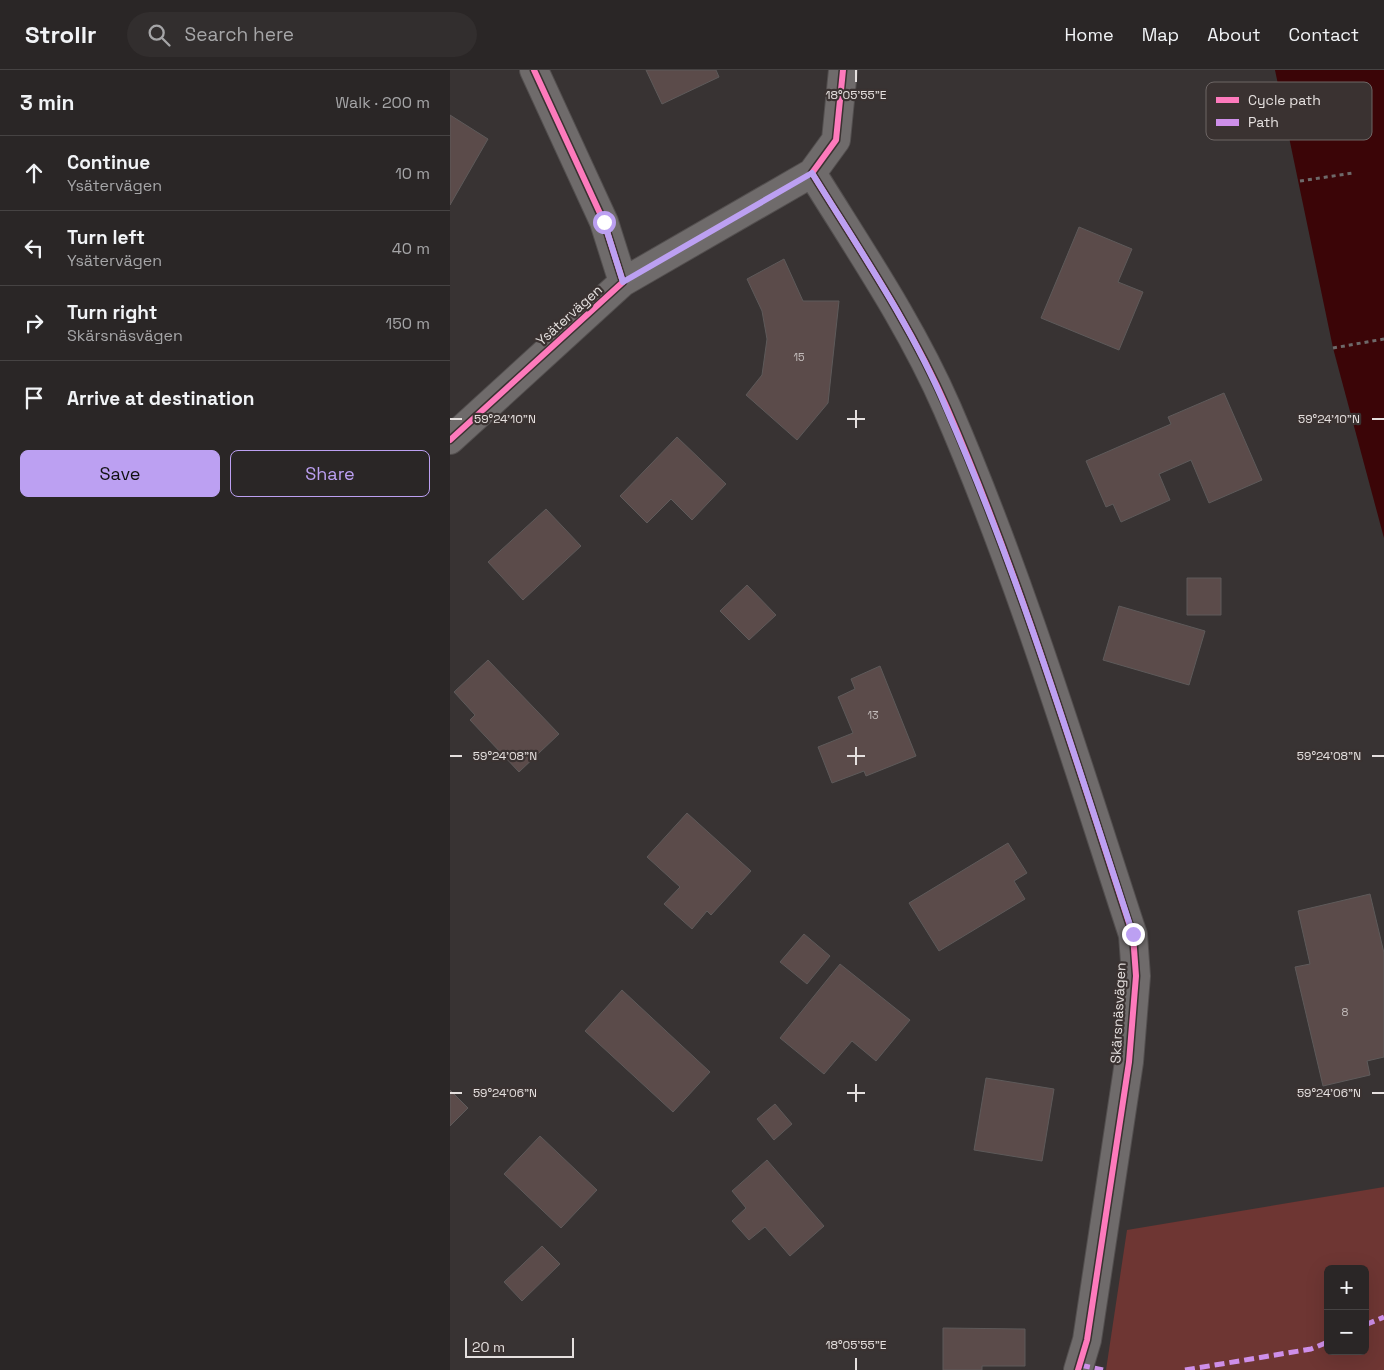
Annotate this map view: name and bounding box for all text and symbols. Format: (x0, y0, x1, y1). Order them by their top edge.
search box (127, 12, 477, 57)
text: Strollr (25, 19, 97, 50)
icon: search (145, 21, 173, 49)
text: Search here (185, 22, 294, 47)
text: Home (1065, 23, 1114, 46)
text: Map (1142, 23, 1179, 46)
text: About (1207, 23, 1261, 46)
text: Contact (1289, 23, 1359, 46)
legend (1206, 82, 1372, 140)
text: 18°05'55"E (825, 87, 887, 103)
text: 3 min (20, 89, 75, 116)
text: Cycle path (1248, 91, 1321, 109)
text: Walk · 200 m (335, 92, 430, 113)
text: Path (1248, 113, 1279, 131)
text: Continue (67, 150, 150, 175)
icon: ahead (20, 159, 48, 187)
text: 10 m (395, 163, 430, 184)
text: Ysätervägen (67, 175, 162, 196)
route start (593, 211, 616, 234)
text: Turn left (67, 225, 145, 250)
icon: left (20, 234, 48, 262)
text: 40 m (392, 238, 430, 259)
text: Ysätervägen (67, 250, 162, 271)
street label: Ysätervägen (532, 280, 606, 350)
text: Turn right (67, 300, 157, 325)
icon: right (20, 309, 48, 337)
text: 150 m (386, 313, 430, 334)
text: Skärsnäsvägen (67, 325, 183, 346)
house number: 15 (793, 350, 805, 364)
icon: arrive (20, 384, 48, 412)
text: Arrive at destination (67, 386, 255, 411)
text: 59°24'10"N (474, 411, 536, 427)
text: 59°24'10"N (1298, 411, 1360, 427)
button: Save (20, 450, 220, 497)
button: Share (230, 450, 430, 497)
house number: 13 (867, 708, 879, 722)
text: 59°24'08"N (473, 748, 537, 764)
text: 59°24'08"N (1297, 748, 1361, 764)
route end (1122, 923, 1145, 946)
street label: Skärsnäsvägen (1106, 962, 1130, 1064)
house number: 8 (1342, 1005, 1349, 1019)
text: 59°24'06"N (473, 1085, 537, 1101)
text: 59°24'06"N (1297, 1085, 1361, 1101)
map controls (1324, 1265, 1369, 1355)
button: + (1324, 1265, 1369, 1310)
button: − (1324, 1310, 1369, 1355)
scale bar (465, 1335, 574, 1358)
text: 18°05'55"E (825, 1337, 887, 1353)
text: 20 m (472, 1338, 505, 1356)

